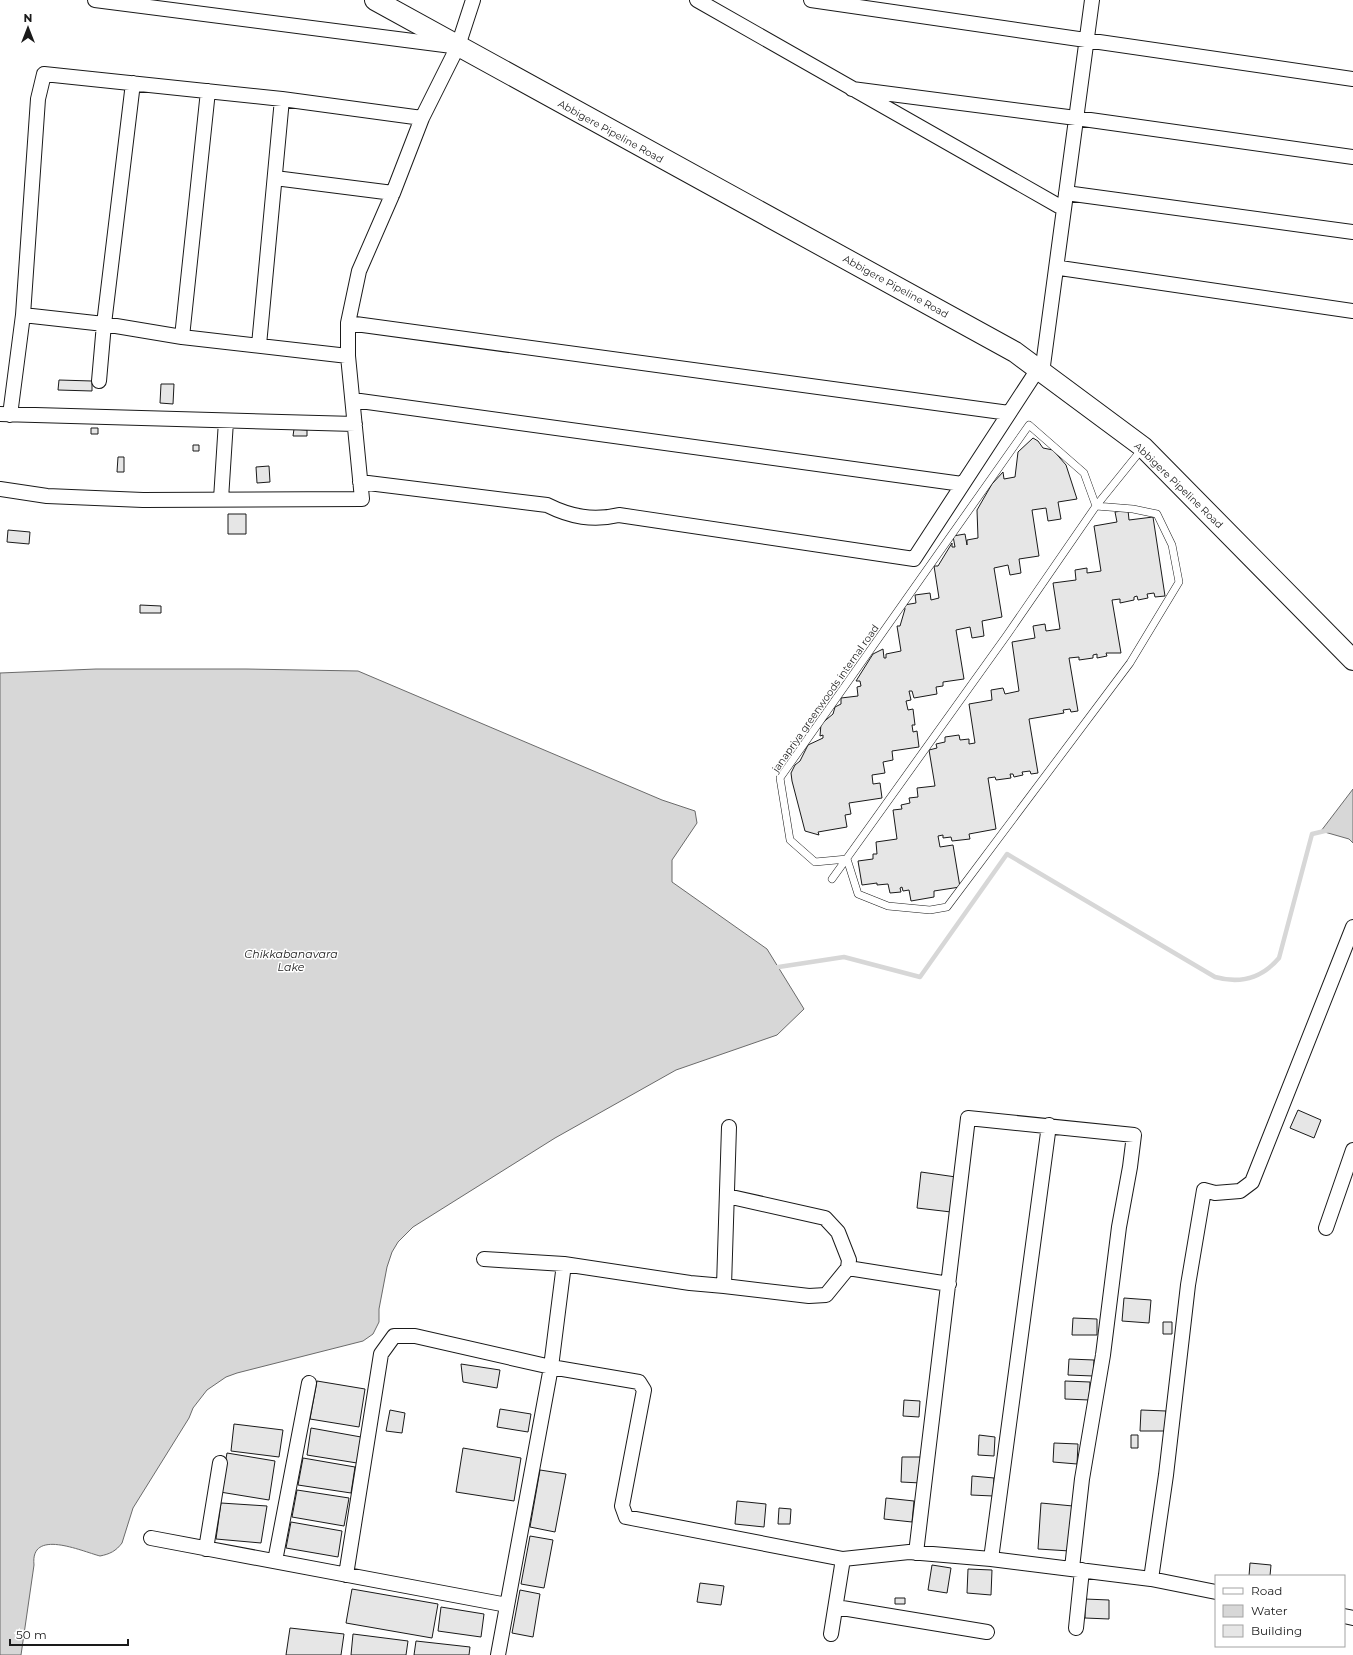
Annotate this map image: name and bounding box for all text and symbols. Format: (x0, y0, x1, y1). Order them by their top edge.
north arrow (8, 8, 48, 48)
text: N (24, 11, 32, 25)
street label: Abbigere Pipeline Road (556, 97, 666, 166)
street label: Abbigere Pipeline Road (841, 252, 951, 321)
street label: Abbigere Pipeline Road (1132, 440, 1226, 531)
street label: janapriya greenwoods internal road (769, 622, 882, 775)
water label: Chikkabanavara Lake (244, 947, 338, 974)
legend (1215, 1575, 1345, 1647)
text: Road (1251, 1583, 1282, 1598)
text: Water (1251, 1603, 1288, 1618)
scale bar (10, 1621, 128, 1647)
text: Building (1251, 1623, 1302, 1638)
text: 50 m (16, 1627, 47, 1642)

